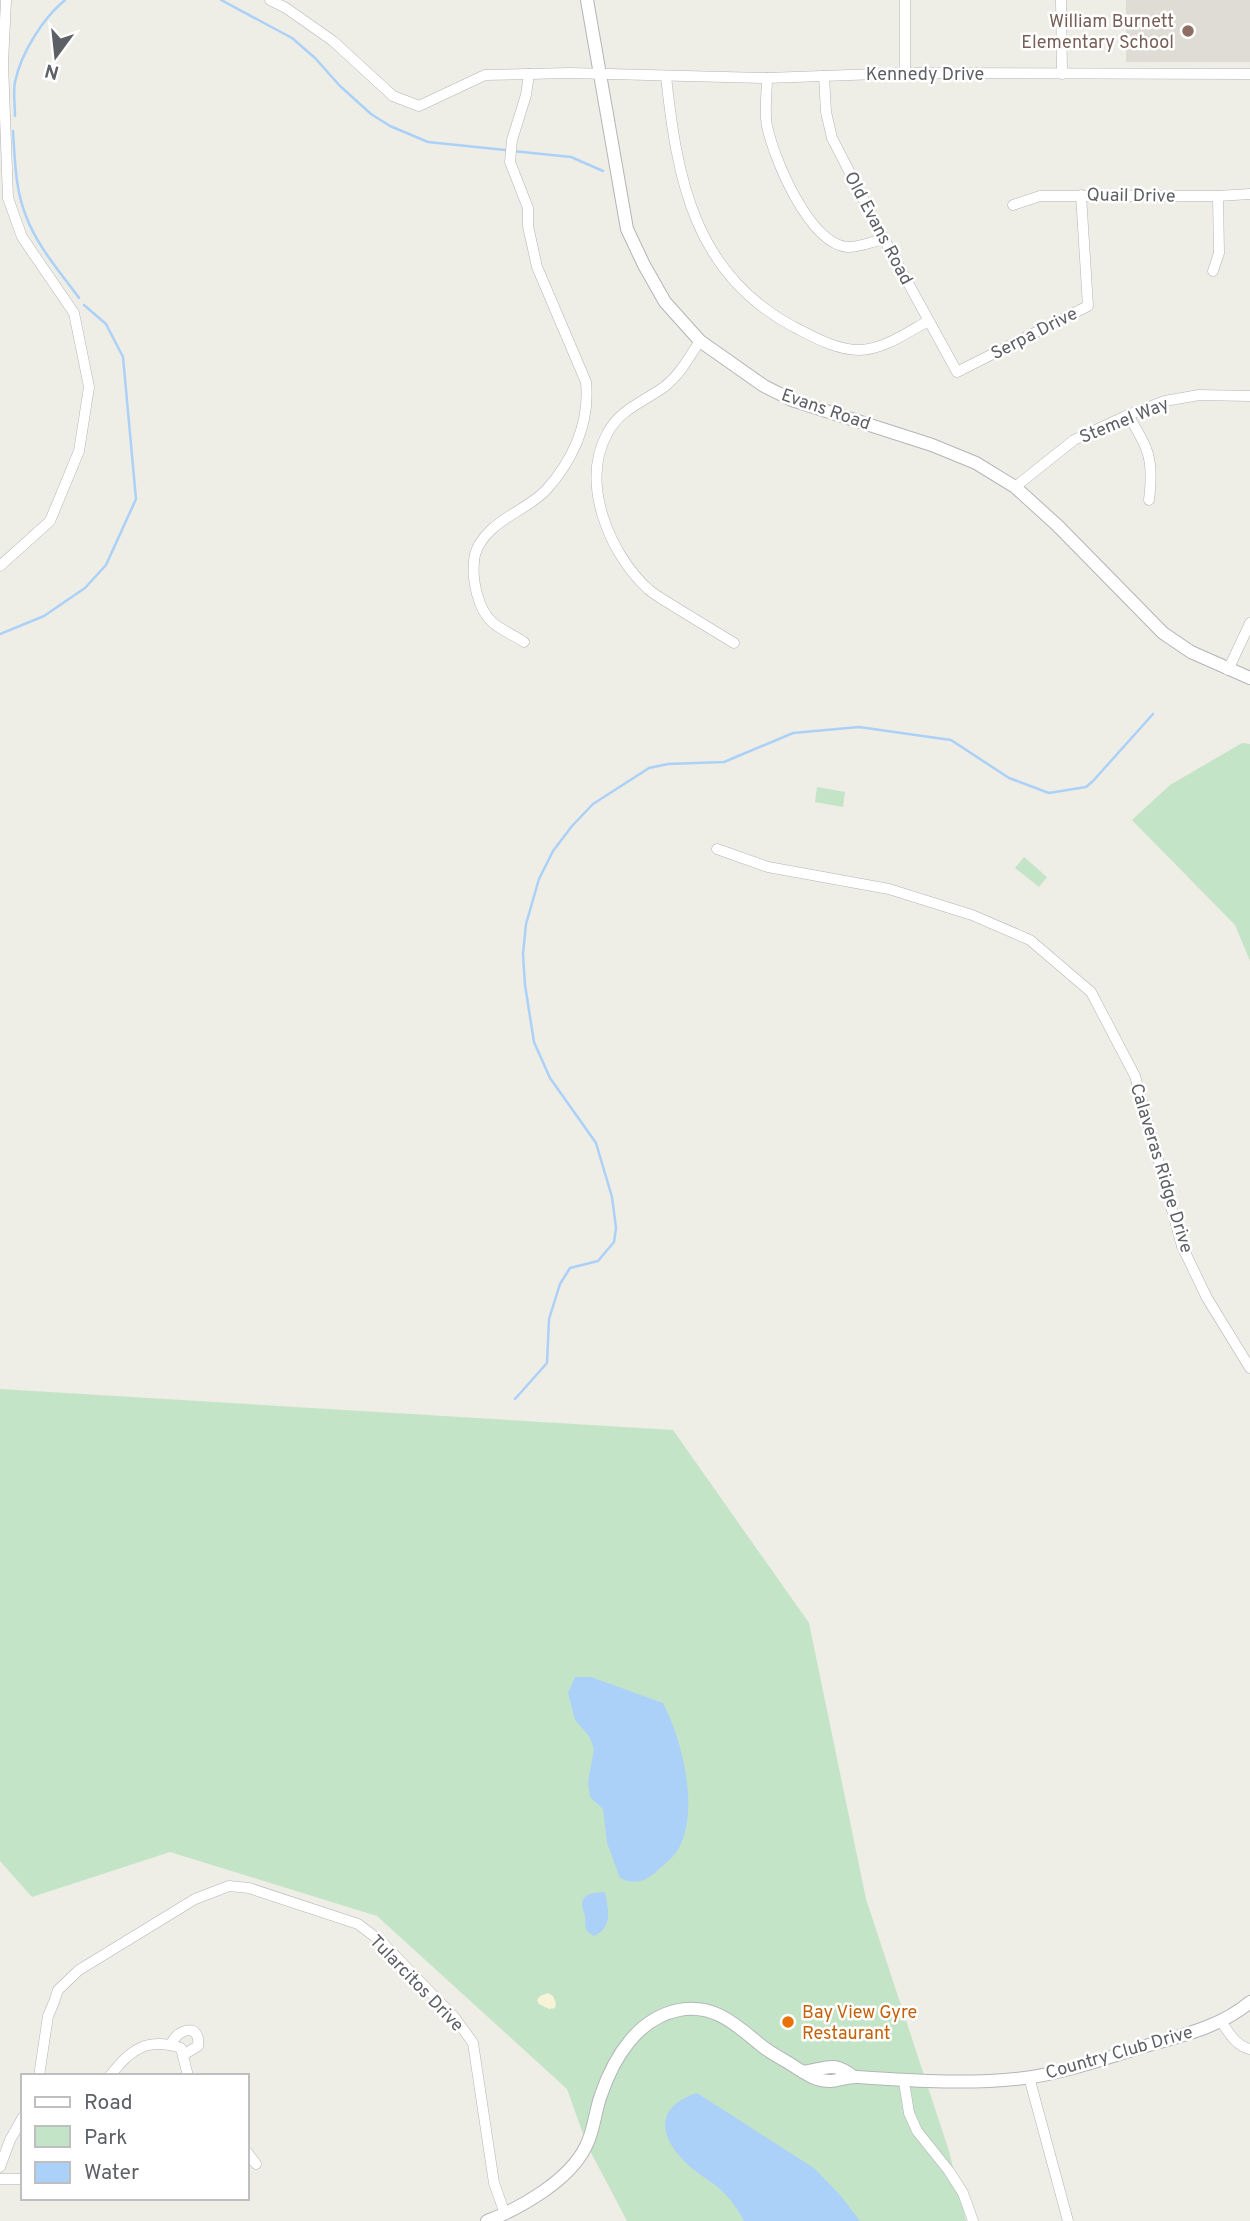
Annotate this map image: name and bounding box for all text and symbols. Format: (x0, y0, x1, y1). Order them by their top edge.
place label: William Burnett Elementary School (1021, 11, 1174, 55)
north arrow (21, 21, 91, 91)
marker: William Burnett Elementary School (1180, 23, 1196, 39)
text: N (42, 57, 62, 84)
street label: Kennedy Drive (866, 64, 984, 87)
street label: Old Evans Road (838, 168, 917, 289)
street label: Quail Drive (1086, 184, 1176, 209)
street label: Serpa Drive (988, 303, 1082, 366)
street label: Evans Road (778, 384, 873, 436)
street label: Stemel Way (1076, 393, 1173, 450)
street label: Calaveras Ridge Drive (1124, 1081, 1197, 1256)
street label: Tularcitos Drive (364, 1931, 468, 2037)
place label: Bay View Gyre Restaurant (802, 2002, 917, 2046)
marker: Bay View Gyre Restaurant (780, 2014, 796, 2030)
street label: Country Club Drive (1043, 2021, 1196, 2085)
legend (21, 2074, 248, 2200)
text: Road (84, 2090, 133, 2117)
text: Park (84, 2125, 127, 2152)
text: Water (84, 2160, 139, 2187)

